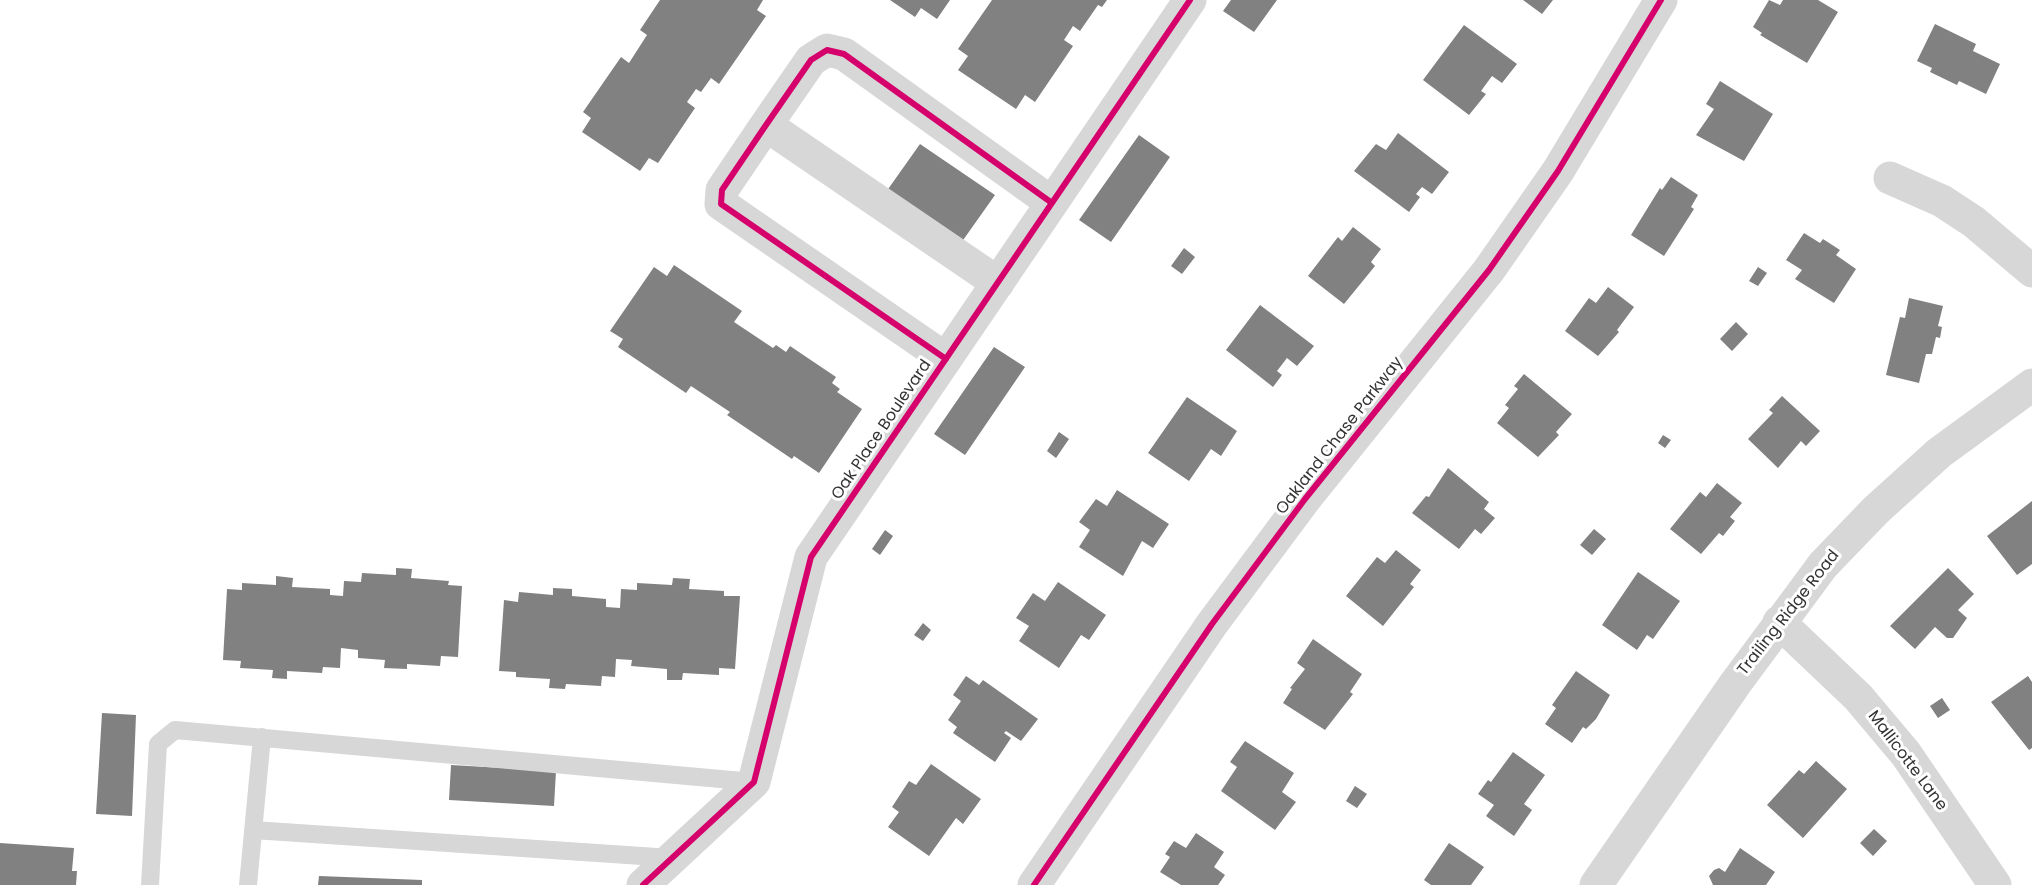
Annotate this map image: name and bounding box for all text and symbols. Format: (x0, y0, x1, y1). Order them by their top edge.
street label: Oakland Chase Parkway (1272, 353, 1408, 519)
street label: Oak Place Boulevard (828, 356, 936, 504)
street label: Trailing Ridge Road (1734, 547, 1844, 679)
street label: Mallicotte Lane (1863, 707, 1951, 815)

